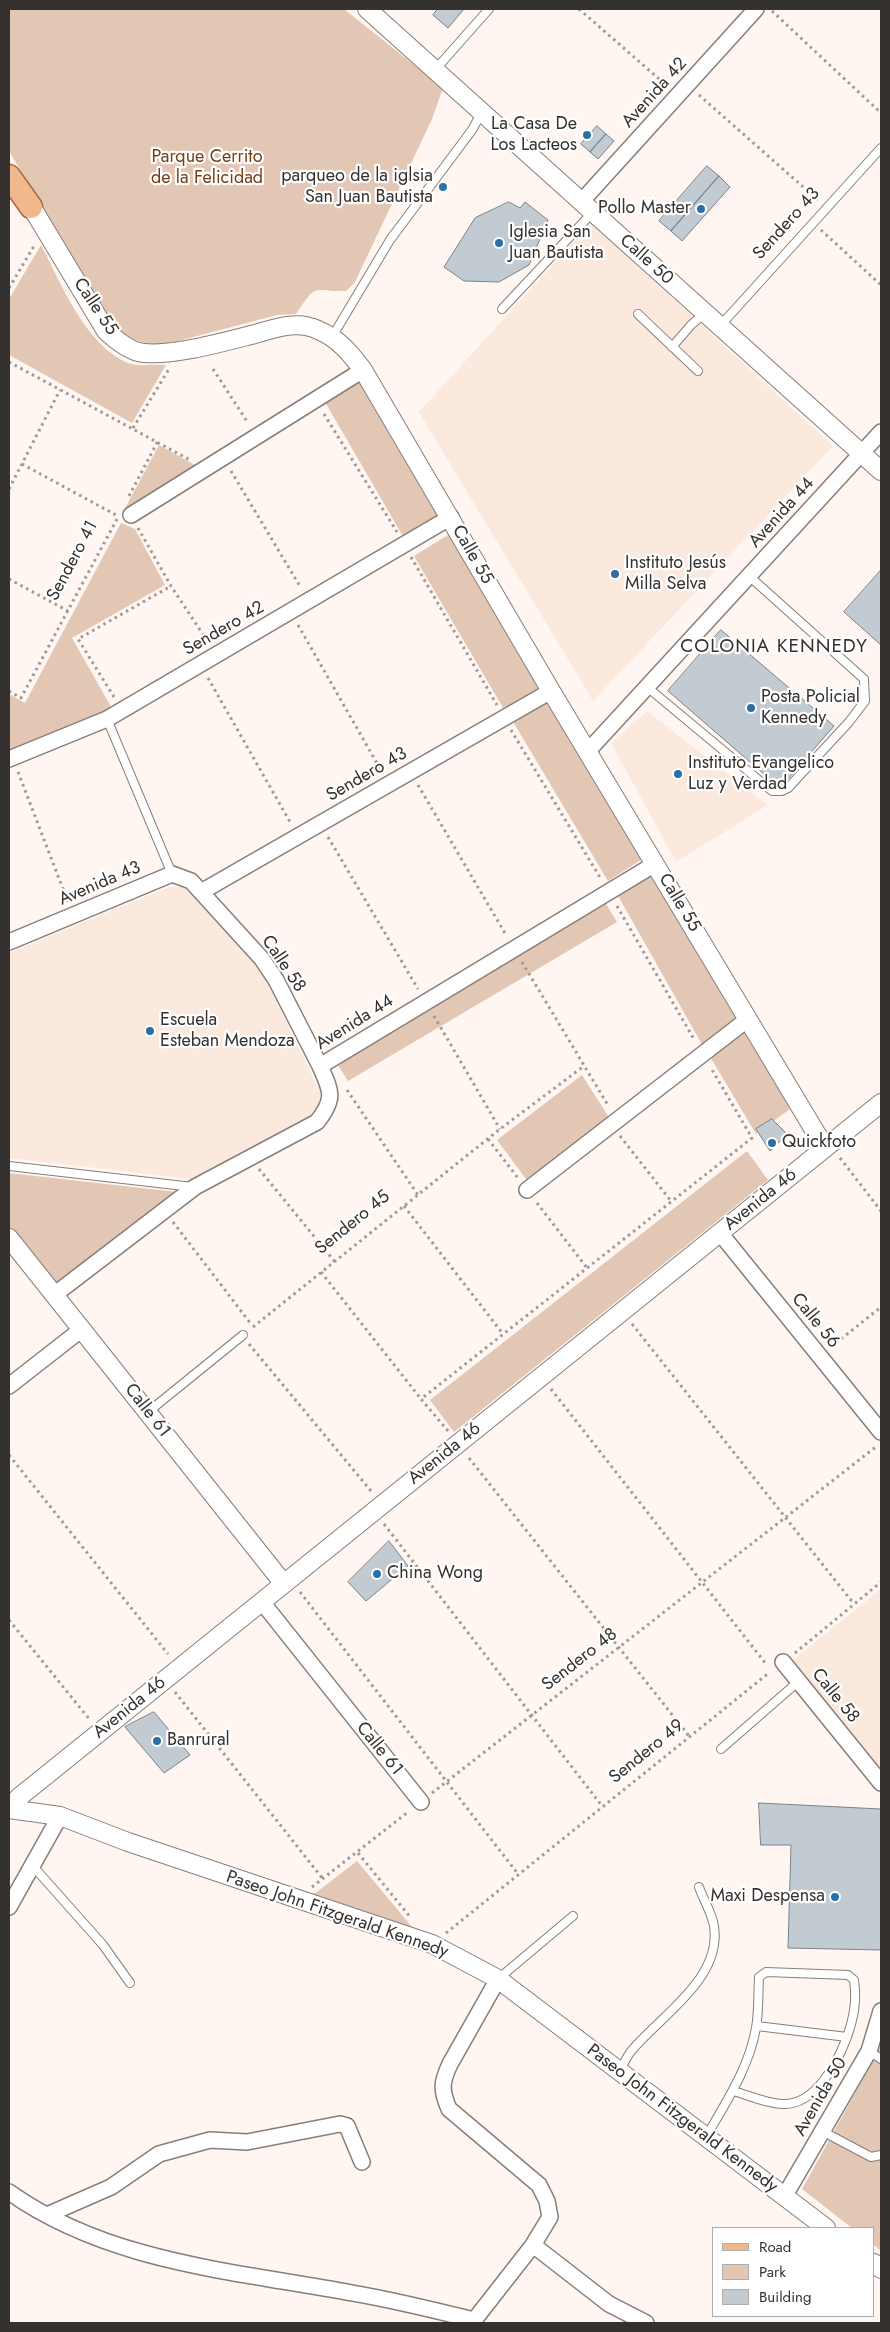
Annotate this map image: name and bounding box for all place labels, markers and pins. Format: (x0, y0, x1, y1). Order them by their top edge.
place label: La Casa De Los Lacteos (490, 114, 577, 156)
marker: La Casa De Los Lacteos (581, 129, 593, 141)
place label: parqueo de la iglsia San Juan Bautista (281, 166, 433, 208)
marker: parqueo de la iglsia San Juan Bautista (437, 181, 449, 193)
place label: Pollo Master (598, 198, 691, 220)
marker: Pollo Master (695, 203, 707, 215)
place label: Iglesia San Juan Bautista (509, 222, 604, 264)
marker: Iglesia San Juan Bautista (493, 237, 505, 249)
place label: Instituto Jesús Milla Selva (625, 553, 726, 596)
marker: Instituto Jesús Milla Selva (609, 568, 621, 580)
place label: Posta Policial Kennedy (761, 687, 860, 730)
marker: Posta Policial Kennedy (745, 702, 757, 714)
place label: Instituto Evangelico Luz y Verdad (688, 753, 834, 796)
marker: Instituto Evangelico Luz y Verdad (672, 768, 684, 780)
place label: Escuela Esteban Mendoza (160, 1010, 295, 1052)
marker: Escuela Esteban Mendoza (144, 1025, 156, 1037)
place label: Quickfoto (782, 1132, 856, 1154)
marker: Quickfoto (766, 1137, 778, 1149)
place label: China Wong (387, 1563, 483, 1585)
marker: China Wong (371, 1568, 383, 1580)
place label: Banrural (167, 1730, 230, 1752)
marker: Banrural (151, 1735, 163, 1747)
place label: Maxi Despensa (710, 1886, 825, 1908)
marker: Maxi Despensa (829, 1891, 841, 1903)

